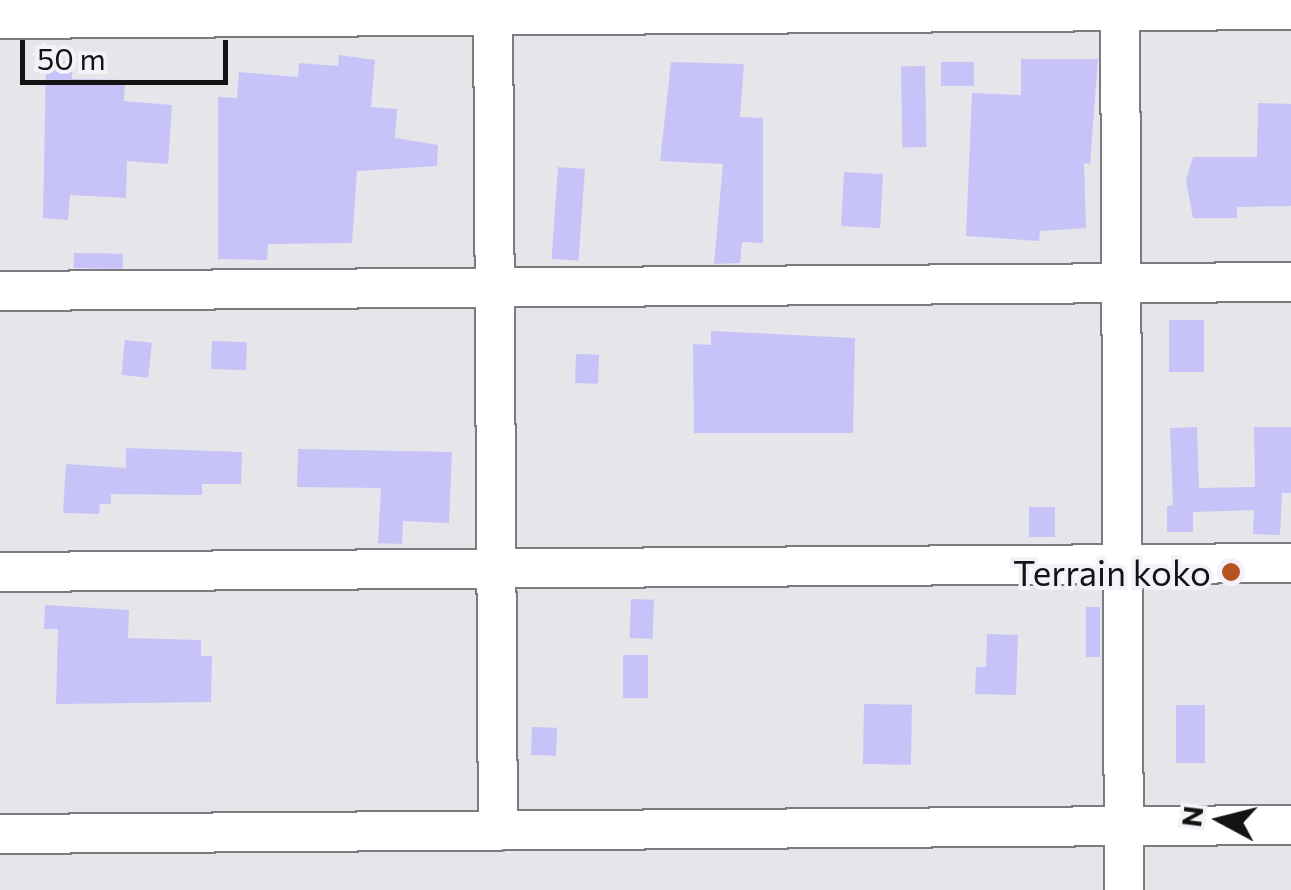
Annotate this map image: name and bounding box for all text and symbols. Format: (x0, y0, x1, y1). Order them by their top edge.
scale bar (25, 20, 232, 82)
text: 50 m (37, 39, 106, 76)
place label: Terrain koko (1013, 551, 1211, 593)
marker: Terrain koko (1220, 561, 1242, 583)
north arrow (1171, 770, 1271, 870)
text: N (1173, 804, 1209, 829)

